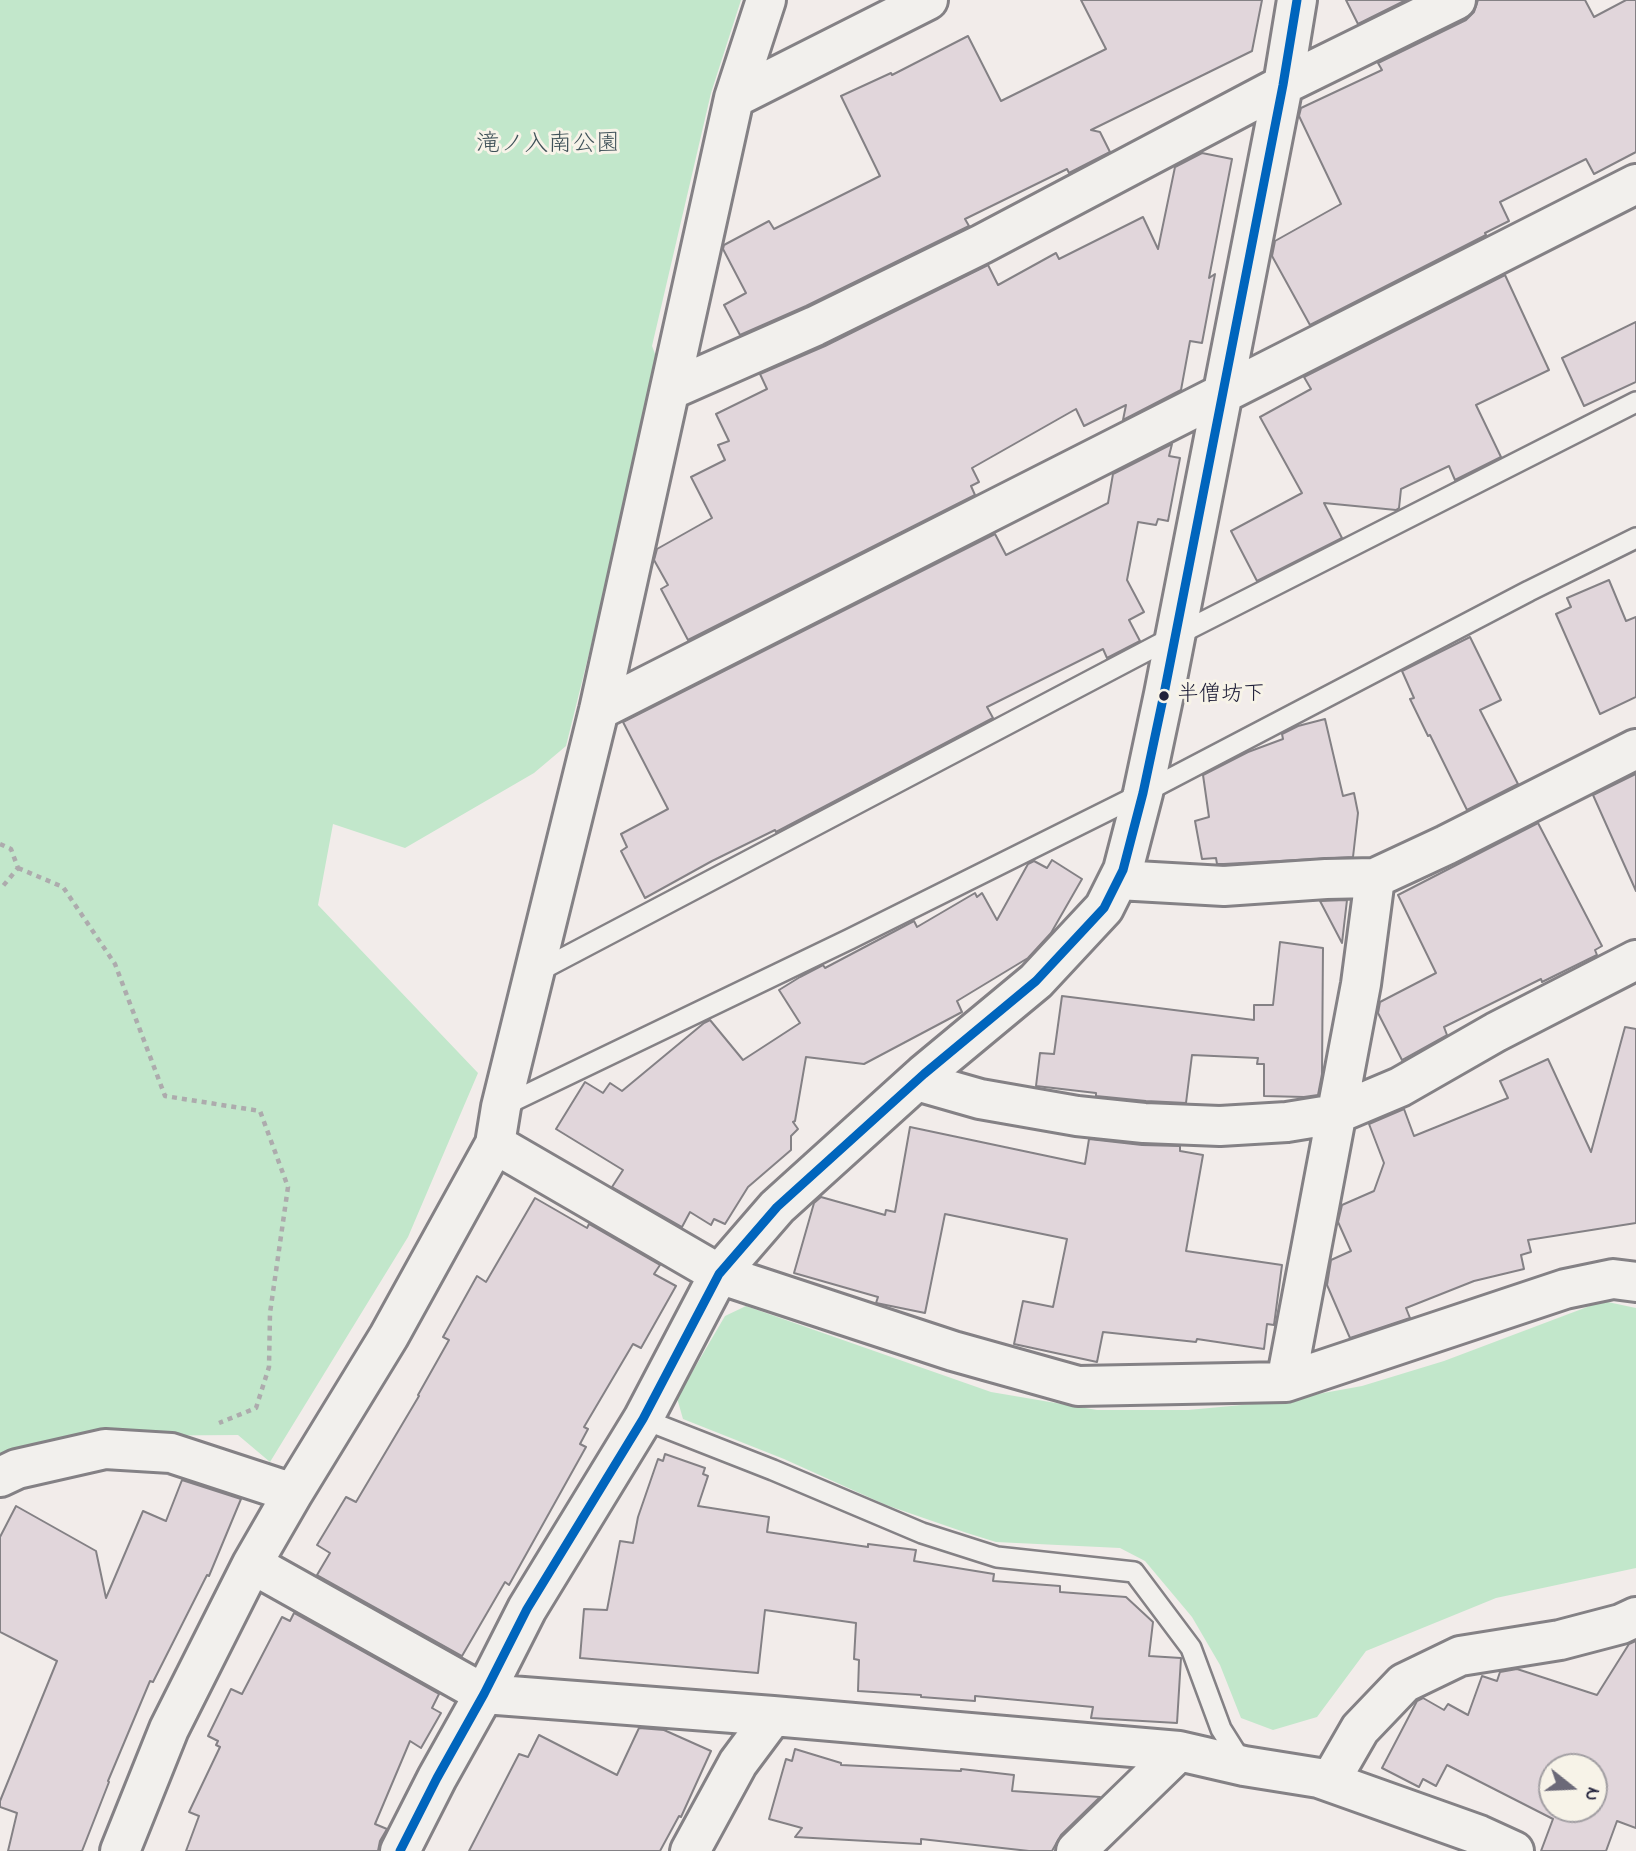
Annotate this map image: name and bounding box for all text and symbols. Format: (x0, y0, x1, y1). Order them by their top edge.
park label: 滝ノ入南公園 (476, 132, 620, 160)
place label: 半僧坊下 (1177, 683, 1265, 709)
marker: 半僧坊下 (1157, 689, 1171, 703)
north arrow (1538, 1753, 1608, 1823)
text: N (1577, 1784, 1606, 1804)

